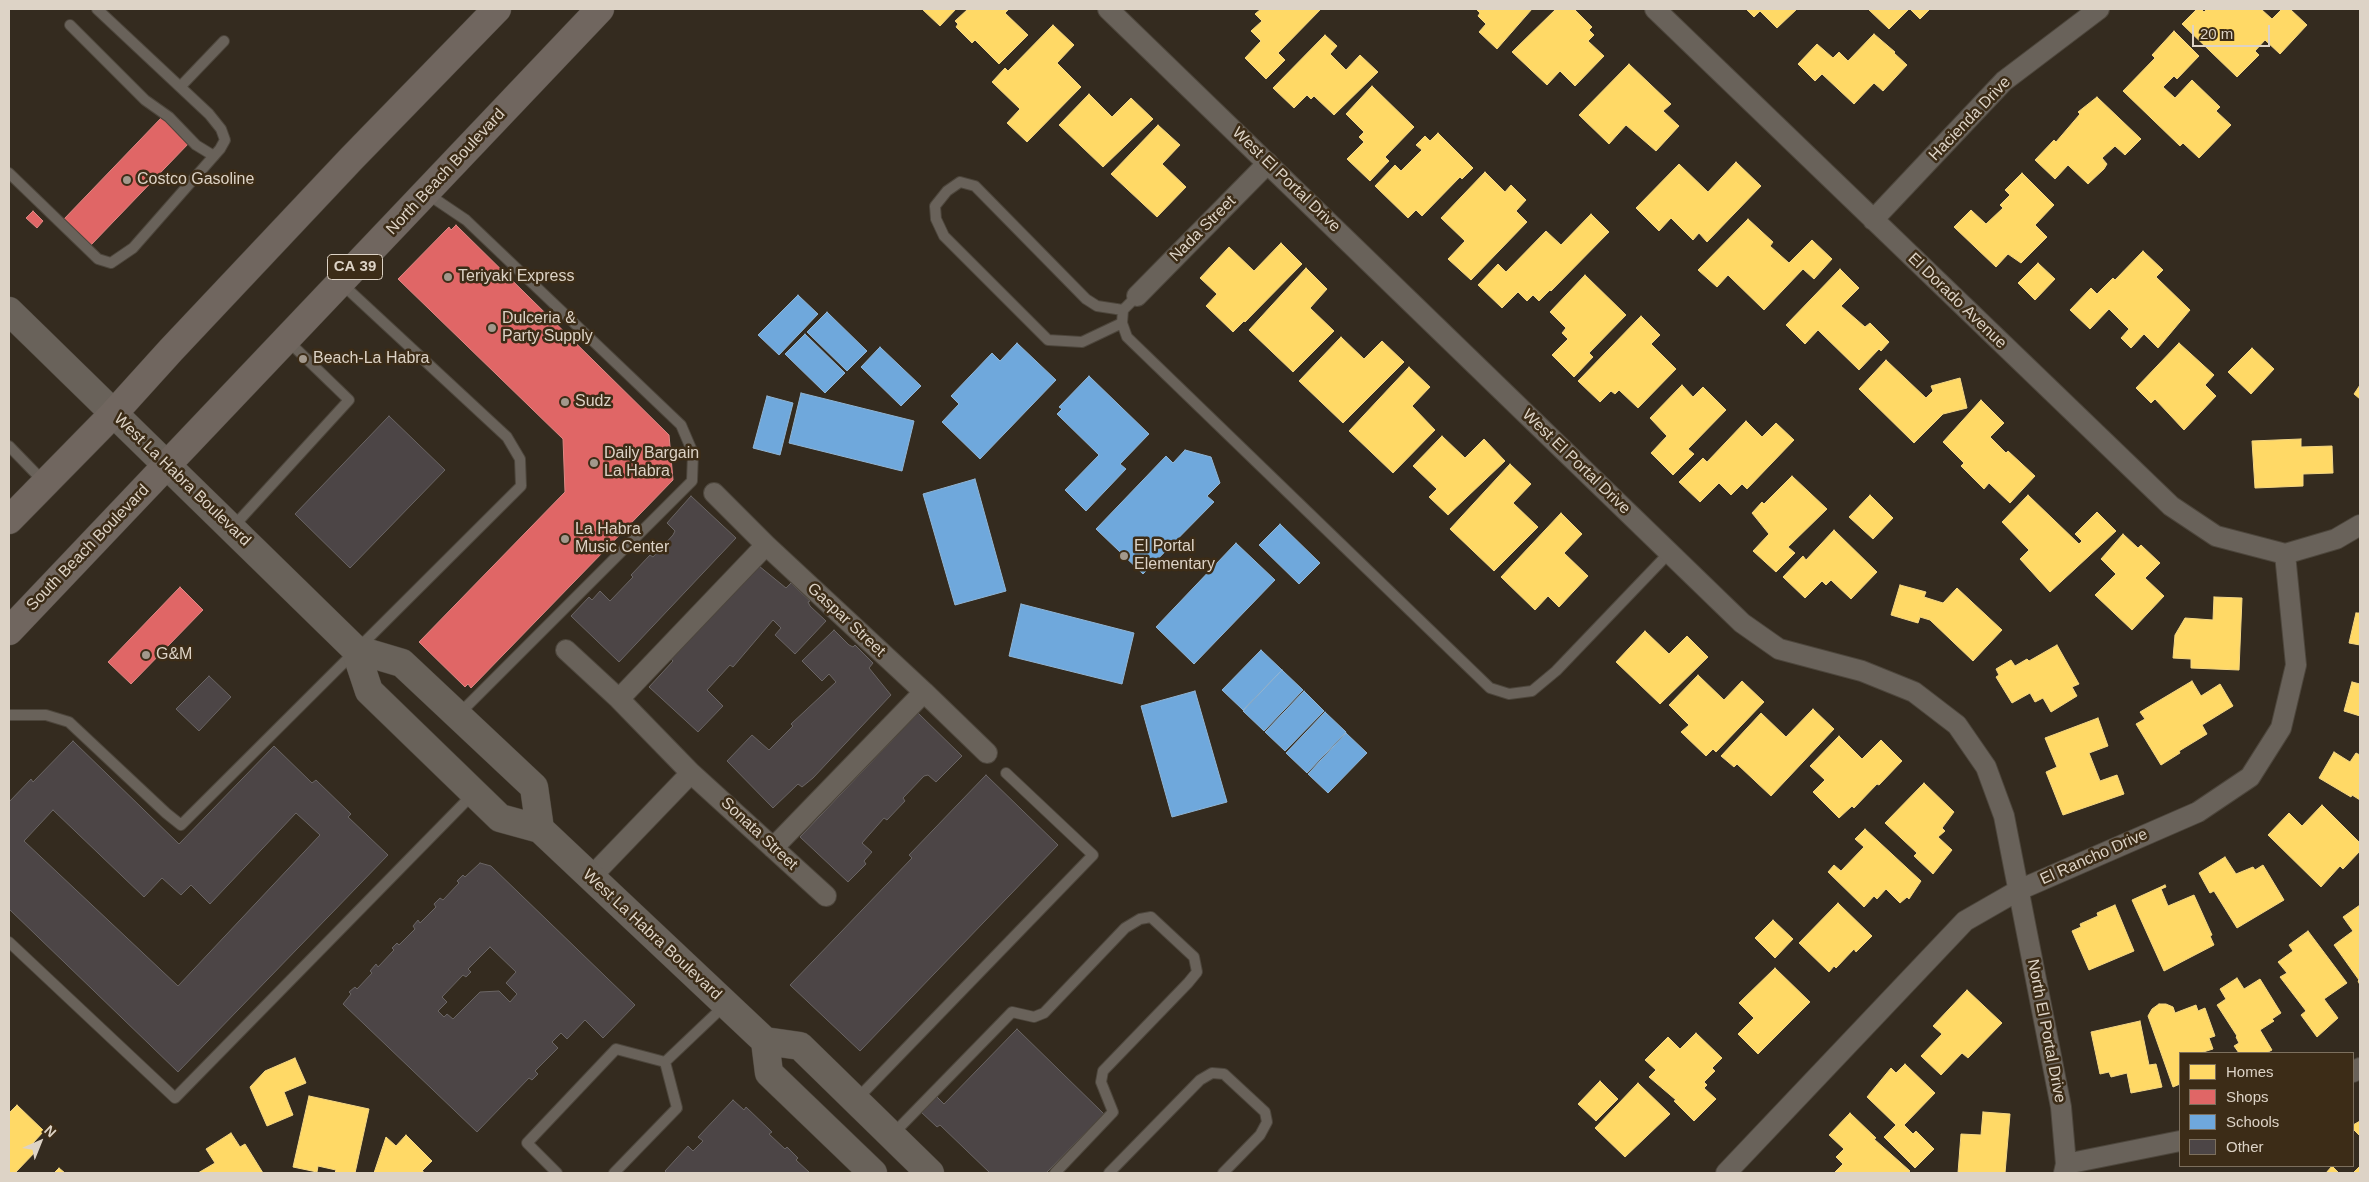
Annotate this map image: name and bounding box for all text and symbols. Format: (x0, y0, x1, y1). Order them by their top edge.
scale bar (2194, 15, 2272, 47)
text: 20 m (2200, 25, 2233, 42)
street label: Hacienda Drive (1925, 73, 2015, 165)
street label: North Beach Boulevard (383, 105, 509, 239)
street label: West El Portal Drive (1228, 123, 1344, 237)
place label: Costco Gasoline (137, 170, 254, 190)
marker: Costco Gasoline (121, 174, 133, 186)
street label: Nada Street (1166, 192, 1240, 266)
street label: El Dorado Avenue (1904, 249, 2010, 353)
road number: CA 39 (328, 254, 382, 280)
place label: Teriyaki Express (458, 267, 574, 287)
marker: Teriyaki Express (442, 271, 454, 283)
place label: Dulceria & Party Supply (502, 309, 593, 347)
marker: Dulceria & Party Supply (486, 322, 498, 334)
place label: Beach-La Habra (313, 349, 430, 369)
marker: Beach-La Habra (297, 353, 309, 365)
place label: Sudz (575, 392, 611, 412)
marker: Sudz (559, 396, 571, 408)
street label: West El Portal Drive (1518, 405, 1634, 519)
street label: West La Habra Boulevard (110, 410, 254, 550)
place label: Daily Bargain La Habra (604, 444, 699, 482)
marker: Daily Bargain La Habra (588, 457, 600, 469)
street label: South Beach Boulevard (23, 481, 153, 615)
place label: La Habra Music Center (575, 520, 669, 558)
marker: La Habra Music Center (559, 533, 571, 545)
place label: El Portal Elementary (1134, 537, 1215, 575)
marker: El Portal Elementary (1118, 550, 1130, 562)
street label: Gaspar Street (803, 579, 889, 661)
place label: G&M (156, 645, 192, 665)
marker: G&M (140, 649, 152, 661)
street label: Sonata Street (717, 794, 801, 874)
street label: El Rancho Drive (2037, 825, 2151, 889)
street label: West La Habra Boulevard (579, 866, 725, 1004)
street label: North El Portal Drive (2023, 958, 2069, 1104)
legend (2179, 1052, 2354, 1167)
text: Homes (2226, 1063, 2274, 1080)
text: Shops (2226, 1088, 2269, 1105)
text: Schools (2226, 1113, 2279, 1130)
north arrow (15, 1117, 65, 1167)
text: N (41, 1122, 60, 1140)
text: Other (2226, 1138, 2264, 1155)

